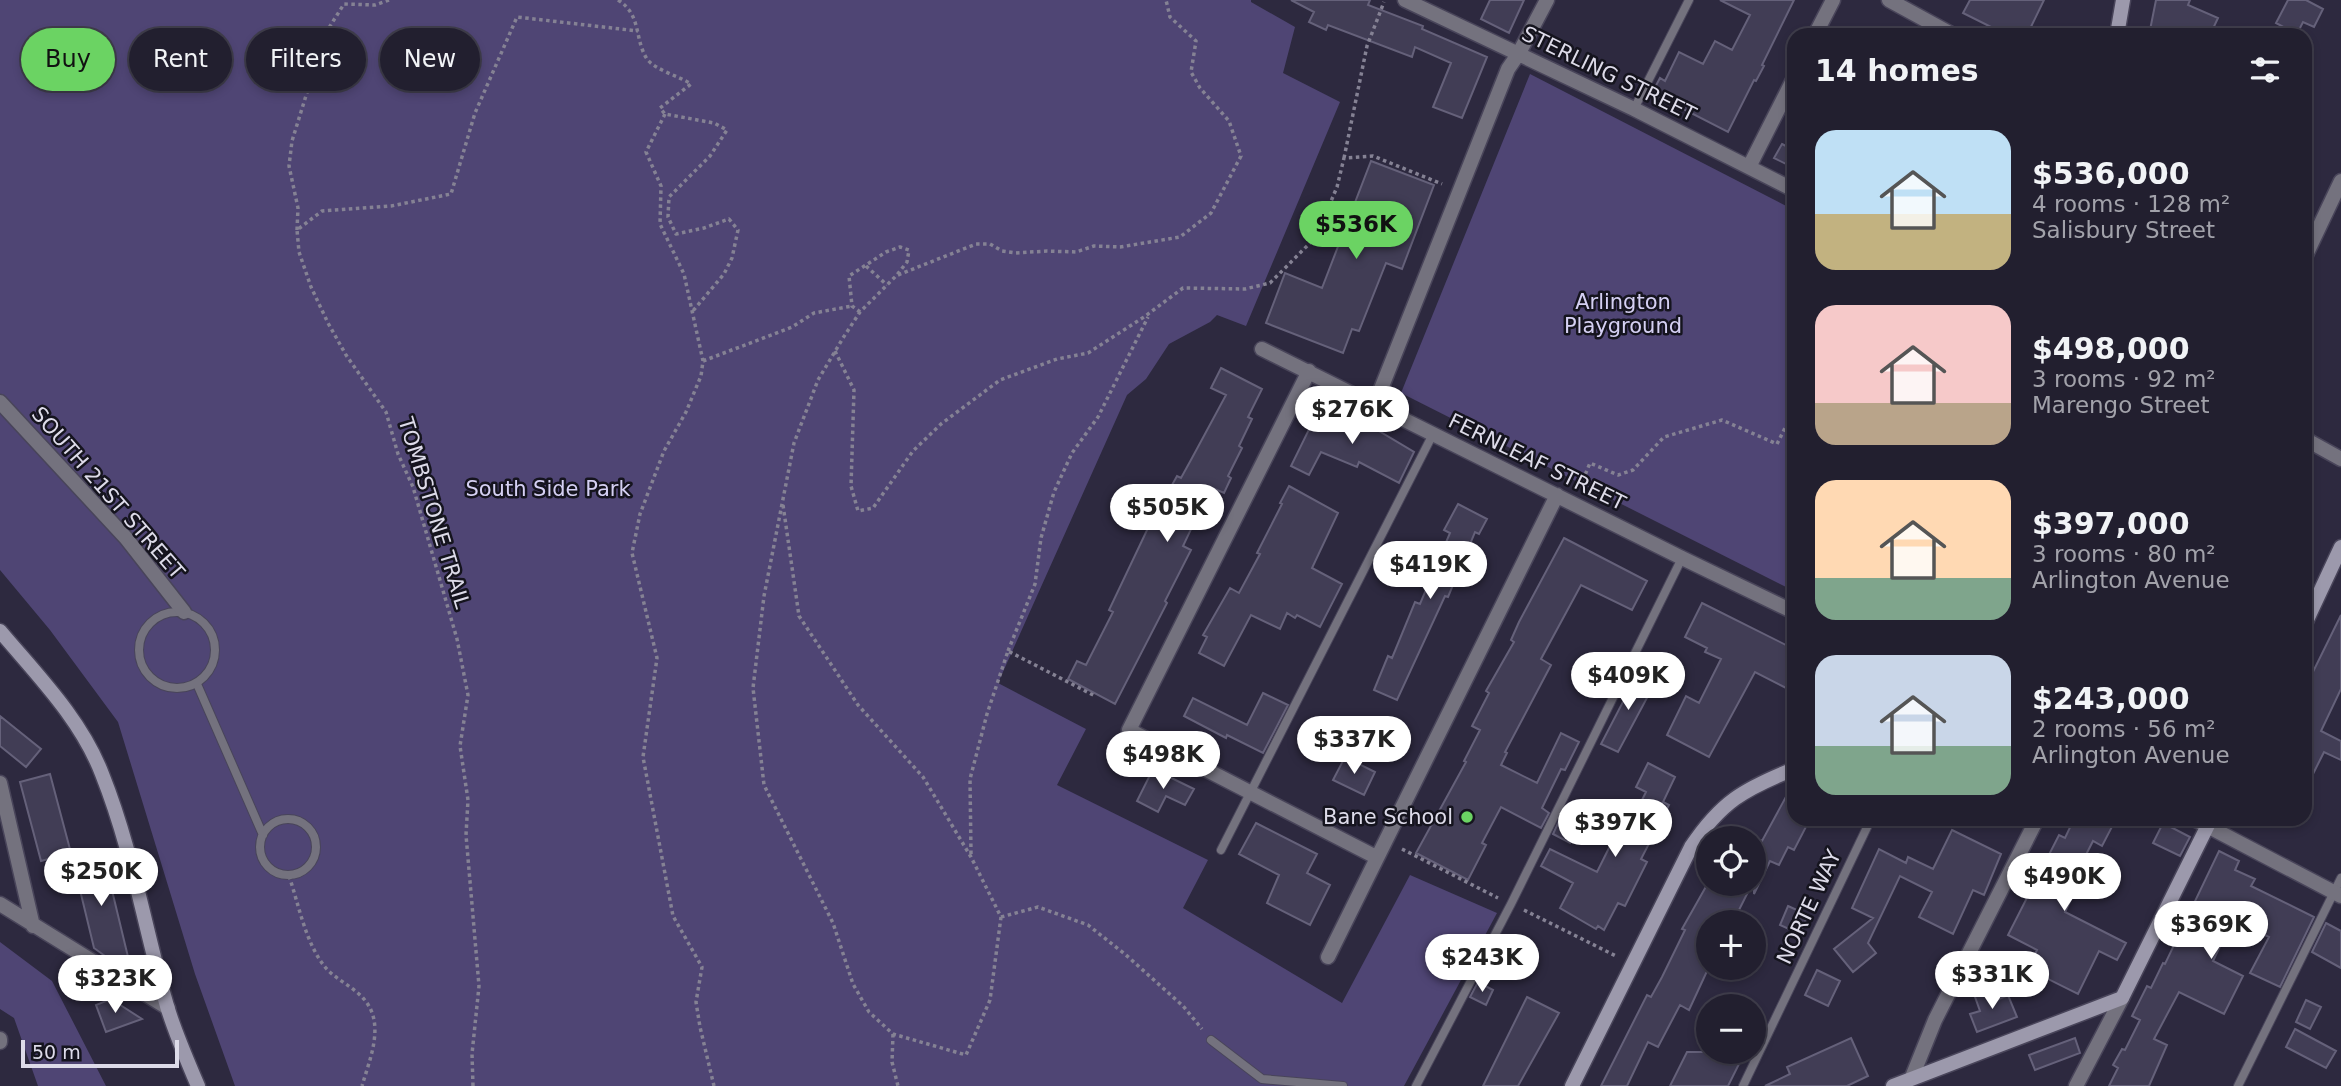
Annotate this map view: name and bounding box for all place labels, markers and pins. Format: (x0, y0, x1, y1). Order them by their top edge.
pin: $536K (1307, 202, 1405, 261)
pin: $276K (1303, 386, 1401, 446)
pin: $505K (1118, 484, 1216, 544)
pin: $419K (1381, 542, 1479, 601)
pin: $409K (1579, 652, 1677, 712)
pin: $337K (1305, 716, 1403, 776)
pin: $498K (1114, 732, 1212, 791)
pin: $397K (1566, 800, 1664, 859)
place label: Bane School (1323, 805, 1453, 829)
marker: Bane School (1459, 809, 1475, 825)
pin: $250K (52, 848, 150, 908)
pin: $490K (2015, 853, 2113, 913)
pin: $369K (2162, 902, 2260, 961)
pin: $243K (1433, 934, 1531, 994)
pin: $331K (1943, 951, 2041, 1011)
pin: $323K (66, 956, 164, 1015)

